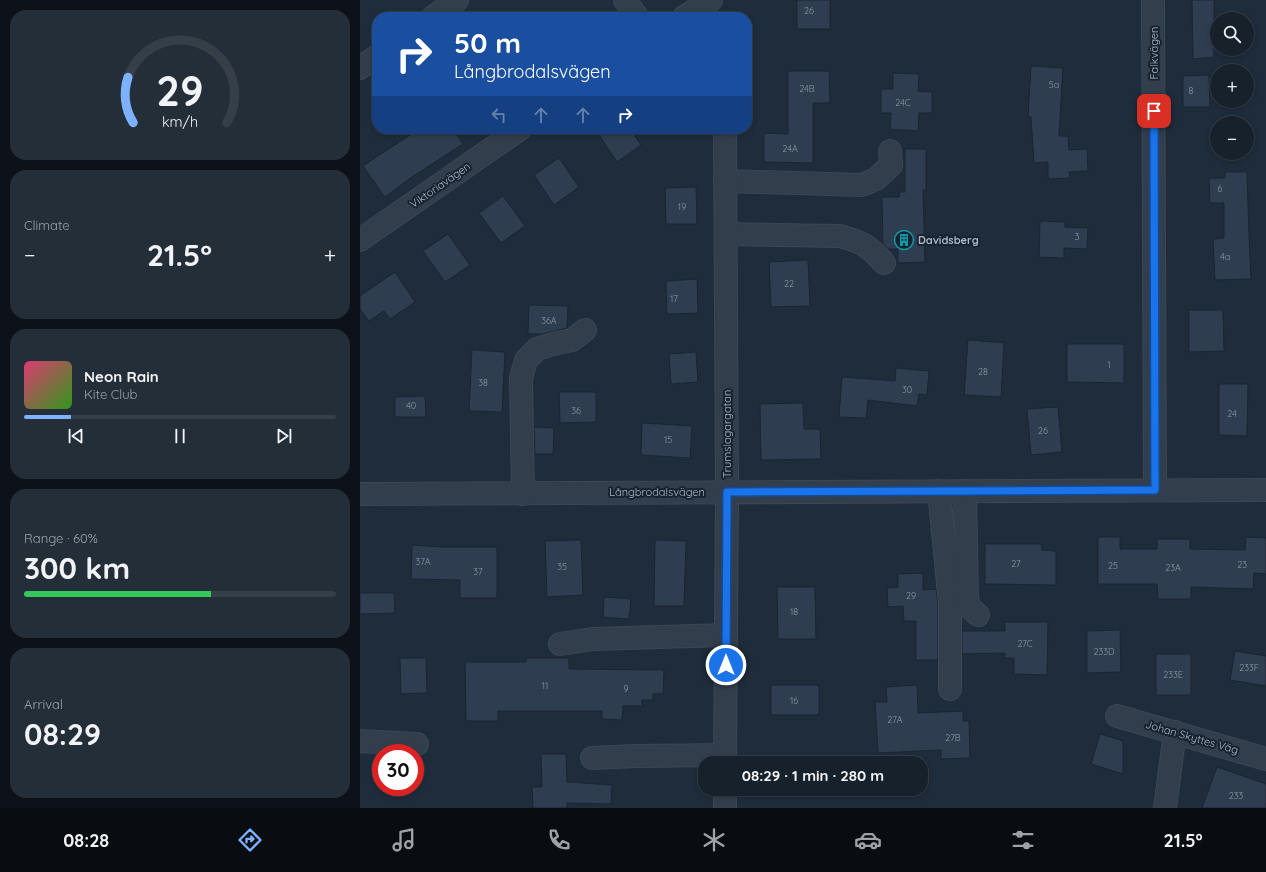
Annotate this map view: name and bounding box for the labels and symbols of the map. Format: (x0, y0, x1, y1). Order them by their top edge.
house number: 26 (804, 5, 814, 16)
street label: Falkvägen (1147, 27, 1161, 79)
house number: 5a (1049, 79, 1059, 90)
house number: 24B (799, 83, 815, 94)
house number: 8 (1189, 85, 1194, 96)
pin (1137, 94, 1171, 128)
house number: 24C (895, 97, 911, 108)
house number: 24A (782, 143, 798, 154)
street label: Viktoriavägen (407, 159, 473, 211)
house number: 6 (1218, 183, 1223, 194)
house number: 19 (678, 201, 686, 212)
building icon: Davidsberg (893, 229, 915, 251)
house number: 3 (1075, 231, 1080, 242)
place label: Davidsberg (918, 233, 979, 247)
house number: 4a (1220, 251, 1230, 262)
house number: 22 (784, 278, 794, 289)
house number: 17 (670, 293, 678, 304)
house number: 36A (541, 315, 557, 326)
house number: 1 (1107, 359, 1111, 370)
house number: 28 (978, 366, 988, 377)
house number: 38 (478, 377, 488, 388)
house number: 30 (902, 384, 912, 395)
street label: Trumslagargatan (720, 390, 734, 478)
house number: 40 (406, 400, 416, 411)
house number: 36 (571, 405, 581, 416)
house number: 24 (1227, 408, 1237, 419)
house number: 26 (1038, 425, 1048, 436)
house number: 15 (664, 434, 672, 445)
street label: Långbrodalsvägen (609, 485, 705, 499)
house number: 37A (415, 556, 431, 567)
house number: 27 (1011, 558, 1021, 569)
house number: 23 (1237, 559, 1247, 570)
house number: 25 (1108, 560, 1118, 571)
house number: 35 (557, 561, 567, 572)
house number: 23A (1165, 562, 1181, 573)
house number: 37 (473, 566, 483, 577)
house number: 29 (906, 590, 916, 601)
house number: 18 (790, 606, 798, 617)
house number: 27C (1017, 638, 1033, 649)
position arrow (705, 644, 747, 686)
house number: 233D (1094, 646, 1115, 657)
house number: 233F (1239, 662, 1259, 673)
house number: 233E (1163, 669, 1183, 680)
house number: 11 (542, 680, 548, 691)
house number: 9 (623, 683, 629, 694)
house number: 16 (790, 695, 798, 706)
house number: 27A (887, 714, 903, 725)
street label: Johan Skyttes Väg (1144, 717, 1240, 757)
house number: 27B (945, 732, 961, 743)
speed limit sign: 30 (372, 744, 424, 796)
house number: 233 (1229, 790, 1243, 801)

